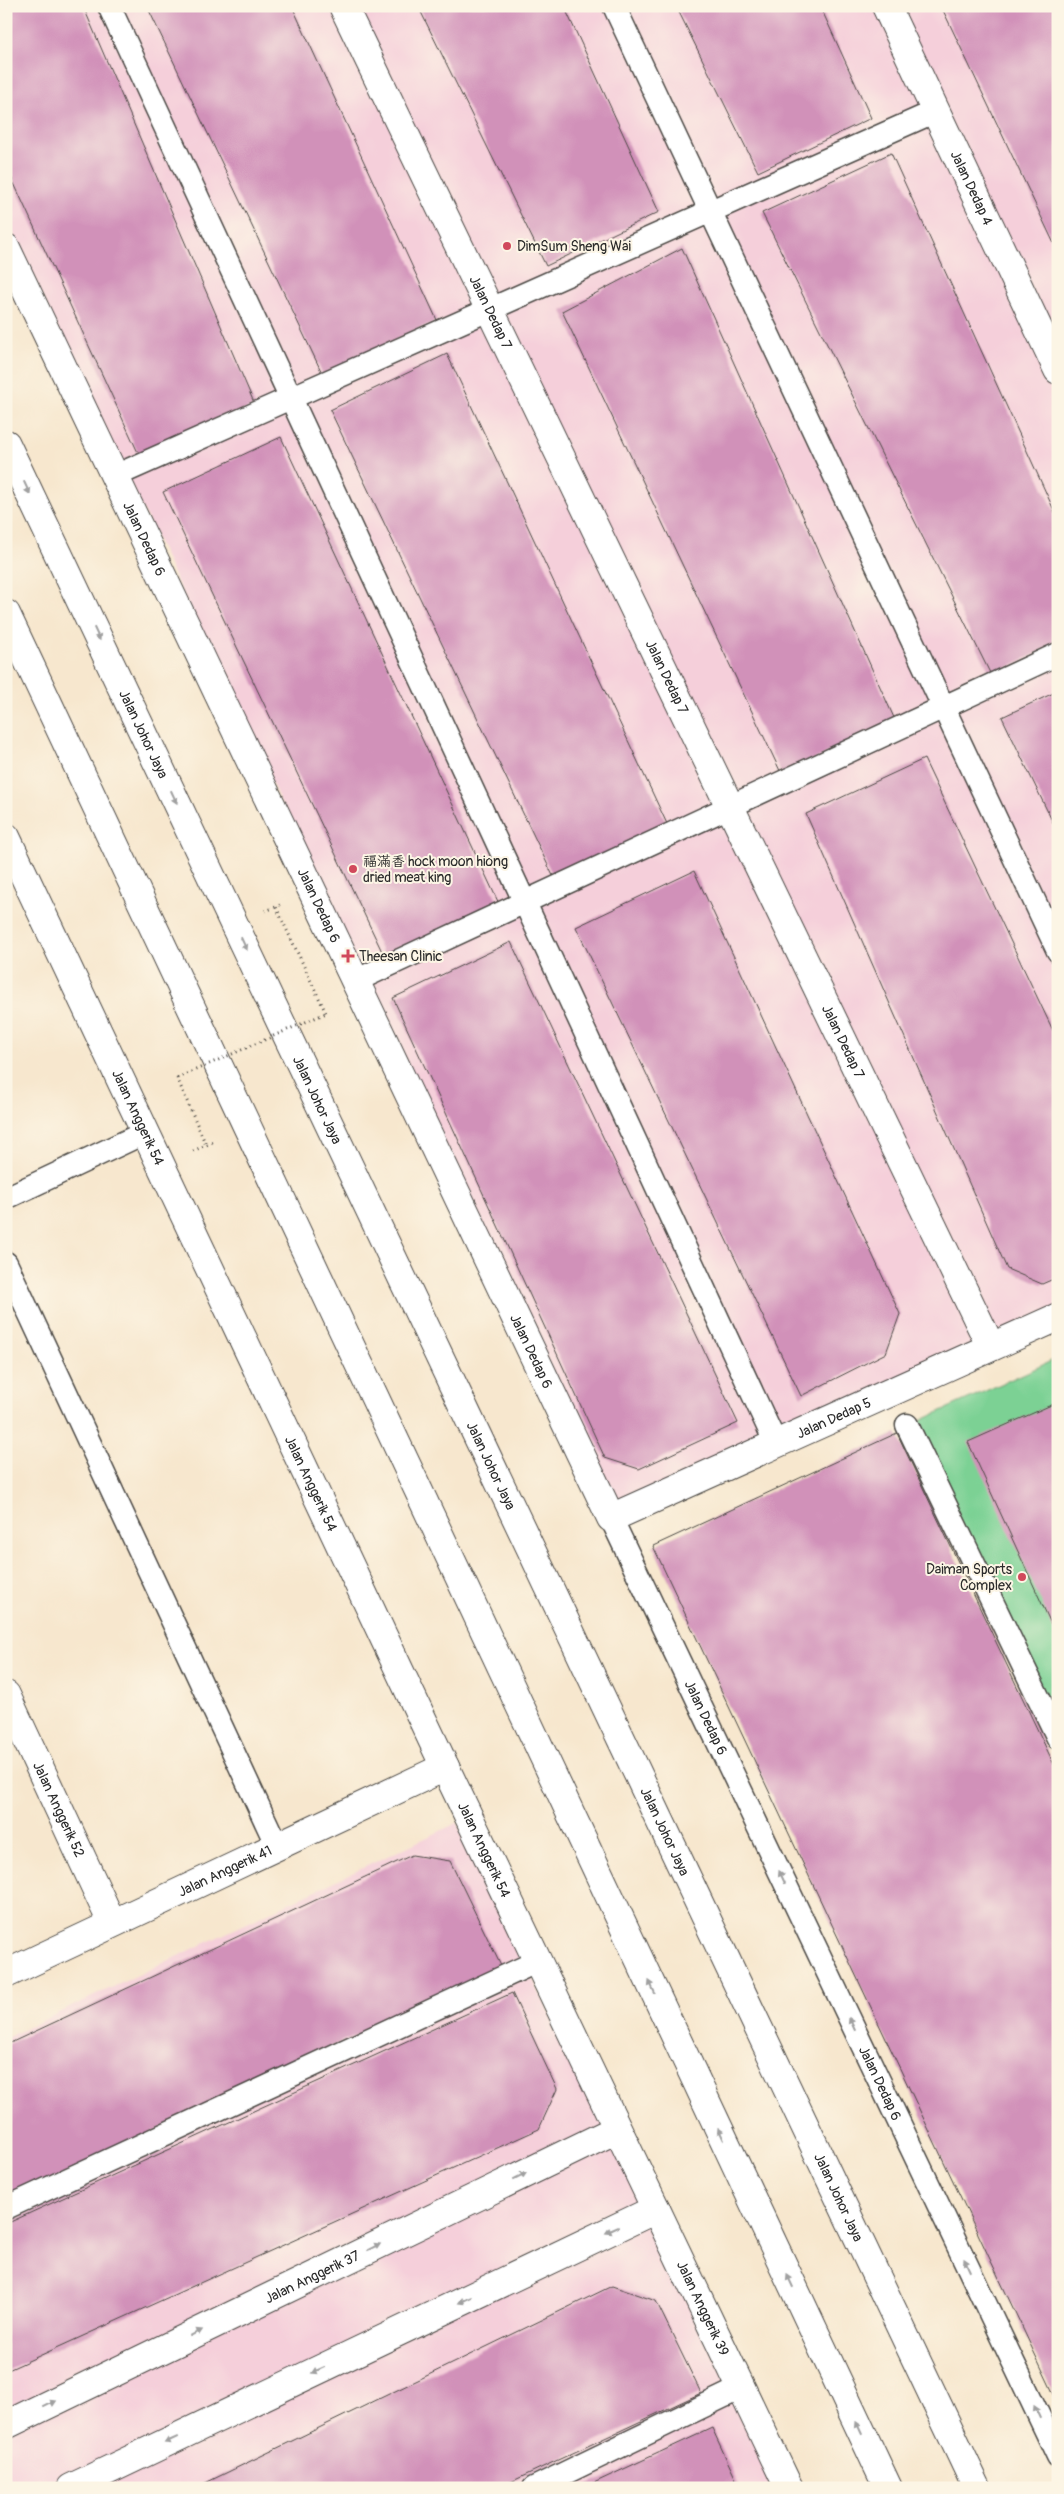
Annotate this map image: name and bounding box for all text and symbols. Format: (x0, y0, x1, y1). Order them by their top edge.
street label: Jalan Dedap 4 (947, 148, 996, 228)
place label: DimSum Sheng Wai (517, 238, 631, 255)
marker: DimSum Sheng Wai (501, 240, 513, 252)
street label: Jalan Dedap 7 (465, 273, 516, 353)
one-way arrow (23, 481, 31, 495)
street label: Jalan Dedap 6 (119, 499, 169, 579)
one-way arrow (93, 627, 101, 642)
street label: Jalan Dedap 7 (642, 637, 692, 717)
street label: Jalan Johor Jaya (115, 687, 172, 781)
one-way arrow (170, 790, 178, 804)
place label: 福滿香 hock moon hiong dried meat king (363, 853, 508, 886)
marker: 福滿香 hock moon hiong dried meat king (347, 863, 359, 875)
street label: Jalan Dedap 6 (294, 865, 344, 945)
one-way arrow (240, 937, 248, 951)
place label: Theesan Clinic (359, 948, 442, 965)
marker: Theesan Clinic (341, 949, 355, 963)
street label: Jalan Dedap 7 (818, 1002, 868, 1082)
street label: Jalan Johor Jaya (289, 1053, 345, 1147)
street label: Jalan Anggerik 54 (108, 1067, 168, 1168)
street label: Jalan Dedap 6 (506, 1311, 556, 1391)
street label: Jalan Dedap 5 (794, 1394, 874, 1442)
street label: Jalan Johor Jaya (463, 1419, 519, 1513)
street label: Jalan Anggerik 54 (281, 1433, 341, 1534)
place label: Daiman Sports Complex (926, 1561, 1013, 1594)
marker: Daiman Sports Complex (1016, 1571, 1028, 1583)
street label: Jalan Dedap 6 (681, 1678, 731, 1758)
street label: Jalan Anggerik 52 (29, 1759, 88, 1860)
street label: Jalan Johor Jaya (636, 1785, 693, 1879)
street label: Jalan Anggerik 54 (454, 1799, 514, 1900)
street label: Jalan Anggerik 41 (175, 1842, 275, 1901)
one-way arrow (778, 1870, 786, 1884)
one-way arrow (648, 1980, 656, 1994)
one-way arrow (848, 2017, 856, 2031)
street label: Jalan Dedap 6 (855, 2043, 905, 2123)
one-way arrow (717, 2127, 725, 2141)
street label: Jalan Johor Jaya (810, 2151, 867, 2244)
one-way arrow (513, 2172, 527, 2180)
one-way arrow (604, 2226, 619, 2235)
one-way arrow (367, 2243, 381, 2251)
street label: Jalan Anggerik 37 (262, 2247, 363, 2307)
street label: Jalan Anggerik 39 (673, 2258, 733, 2359)
one-way arrow (963, 2258, 971, 2273)
one-way arrow (786, 2274, 794, 2288)
one-way arrow (458, 2297, 472, 2305)
one-way arrow (189, 2329, 203, 2337)
one-way arrow (311, 2366, 325, 2374)
one-way arrow (43, 2400, 57, 2408)
one-way arrow (1033, 2405, 1041, 2419)
one-way arrow (855, 2421, 864, 2436)
one-way arrow (164, 2436, 179, 2444)

